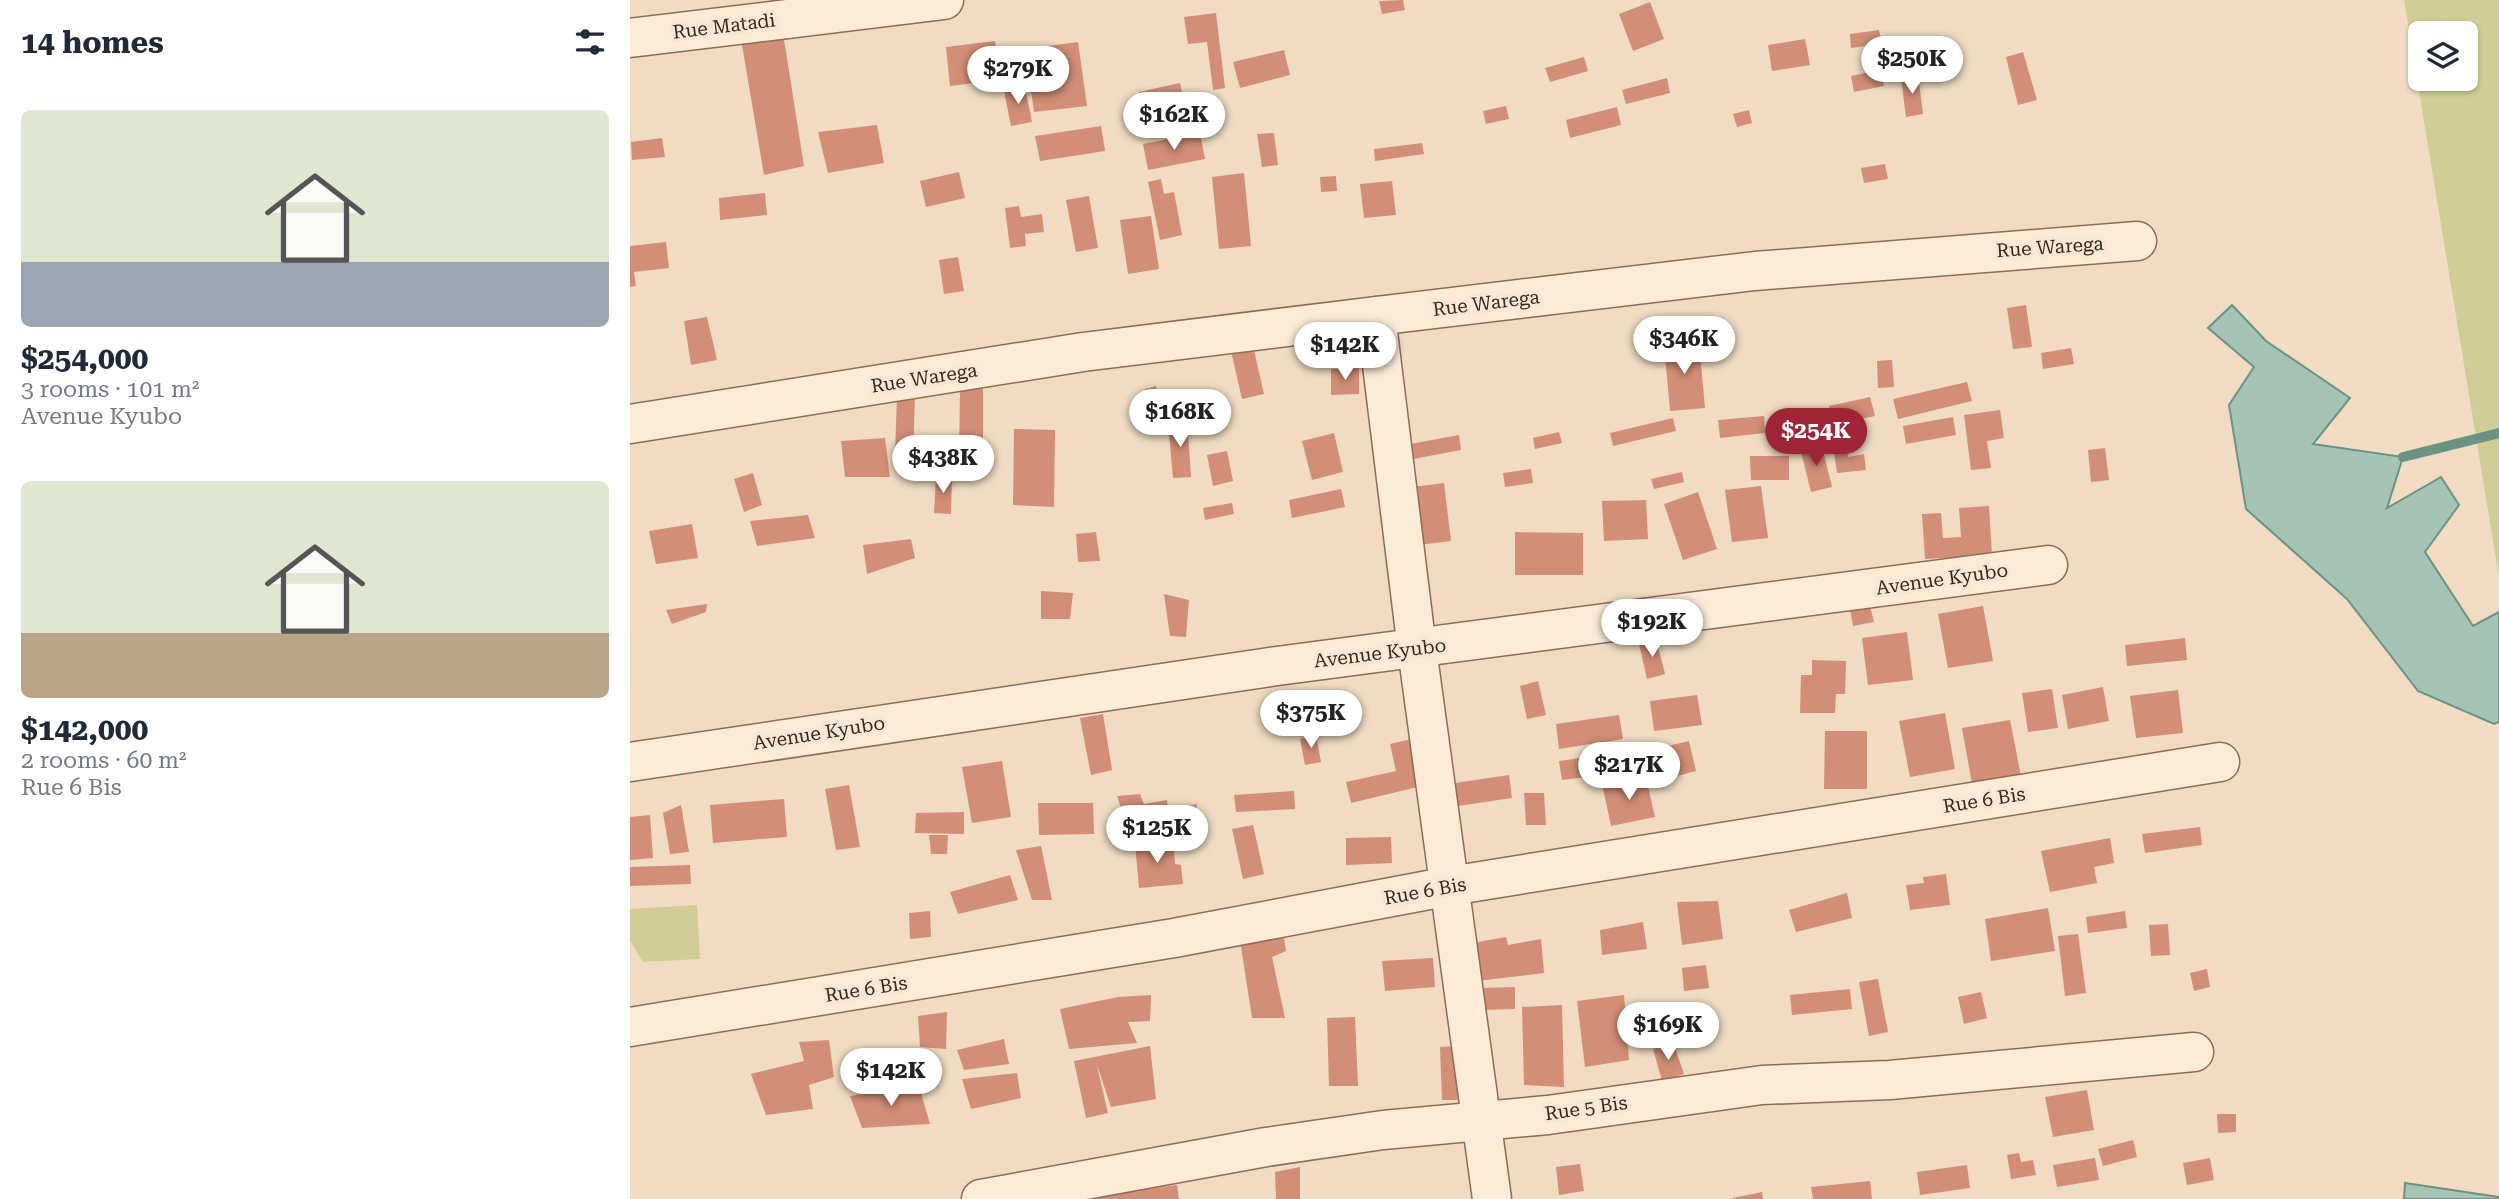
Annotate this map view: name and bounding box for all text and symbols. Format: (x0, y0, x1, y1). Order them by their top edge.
street label: Rue Matadi (671, 8, 777, 44)
map controls (2408, 21, 2478, 91)
button: layers (2408, 21, 2478, 91)
icon: filters (571, 23, 609, 61)
text: 14 homes (21, 25, 164, 60)
pin: $250K (1863, 36, 1961, 96)
text: $250K (1877, 45, 1947, 72)
pin: $279K (969, 46, 1067, 106)
text: $279K (983, 55, 1053, 82)
pin: $162K (1125, 92, 1223, 152)
text: $162K (1139, 101, 1209, 128)
icon: home (252, 155, 378, 281)
street label: Rue Warega (1996, 232, 2105, 262)
street label: Rue Warega (1431, 285, 1541, 321)
pin: $346K (1635, 316, 1733, 376)
pin: $142K (1296, 322, 1394, 382)
text: $346K (1649, 325, 1719, 352)
text: $142K (1310, 331, 1380, 358)
text: $254,000 (21, 341, 148, 376)
street label: Rue Warega (869, 358, 980, 398)
text: 3 rooms · 101 m² (21, 376, 199, 403)
pin: $168K (1131, 390, 1229, 449)
text: $168K (1145, 398, 1215, 425)
text: Avenue Kyubo (21, 403, 182, 430)
pin: $254K (1767, 408, 1865, 468)
text: $254K (1781, 417, 1851, 444)
pin: $438K (894, 435, 992, 495)
text: $438K (908, 444, 978, 471)
icon: home (252, 526, 378, 652)
street label: Avenue Kyubo (1875, 558, 2009, 600)
pin: $192K (1603, 600, 1701, 659)
text: $192K (1617, 608, 1687, 635)
street label: Avenue Kyubo (1313, 633, 1447, 673)
pin: $375K (1262, 690, 1360, 750)
text: $375K (1276, 699, 1346, 726)
street label: Avenue Kyubo (752, 711, 886, 755)
text: $142,000 (21, 712, 148, 747)
pin: $217K (1580, 742, 1678, 802)
text: 2 rooms · 60 m² (21, 747, 187, 774)
text: $217K (1594, 751, 1664, 778)
text: Rue 6 Bis (21, 774, 122, 801)
street label: Rue 6 Bis (1941, 782, 2027, 818)
pin: $125K (1108, 806, 1206, 865)
text: $125K (1122, 814, 1192, 841)
street label: Rue 6 Bis (1382, 872, 1468, 910)
street label: Rue 6 Bis (823, 971, 909, 1007)
pin: $169K (1619, 1002, 1717, 1062)
text: $169K (1633, 1011, 1703, 1038)
pin: $142K (842, 1048, 940, 1108)
text: $142K (856, 1057, 926, 1084)
street label: Rue 5 Bis (1543, 1091, 1629, 1125)

